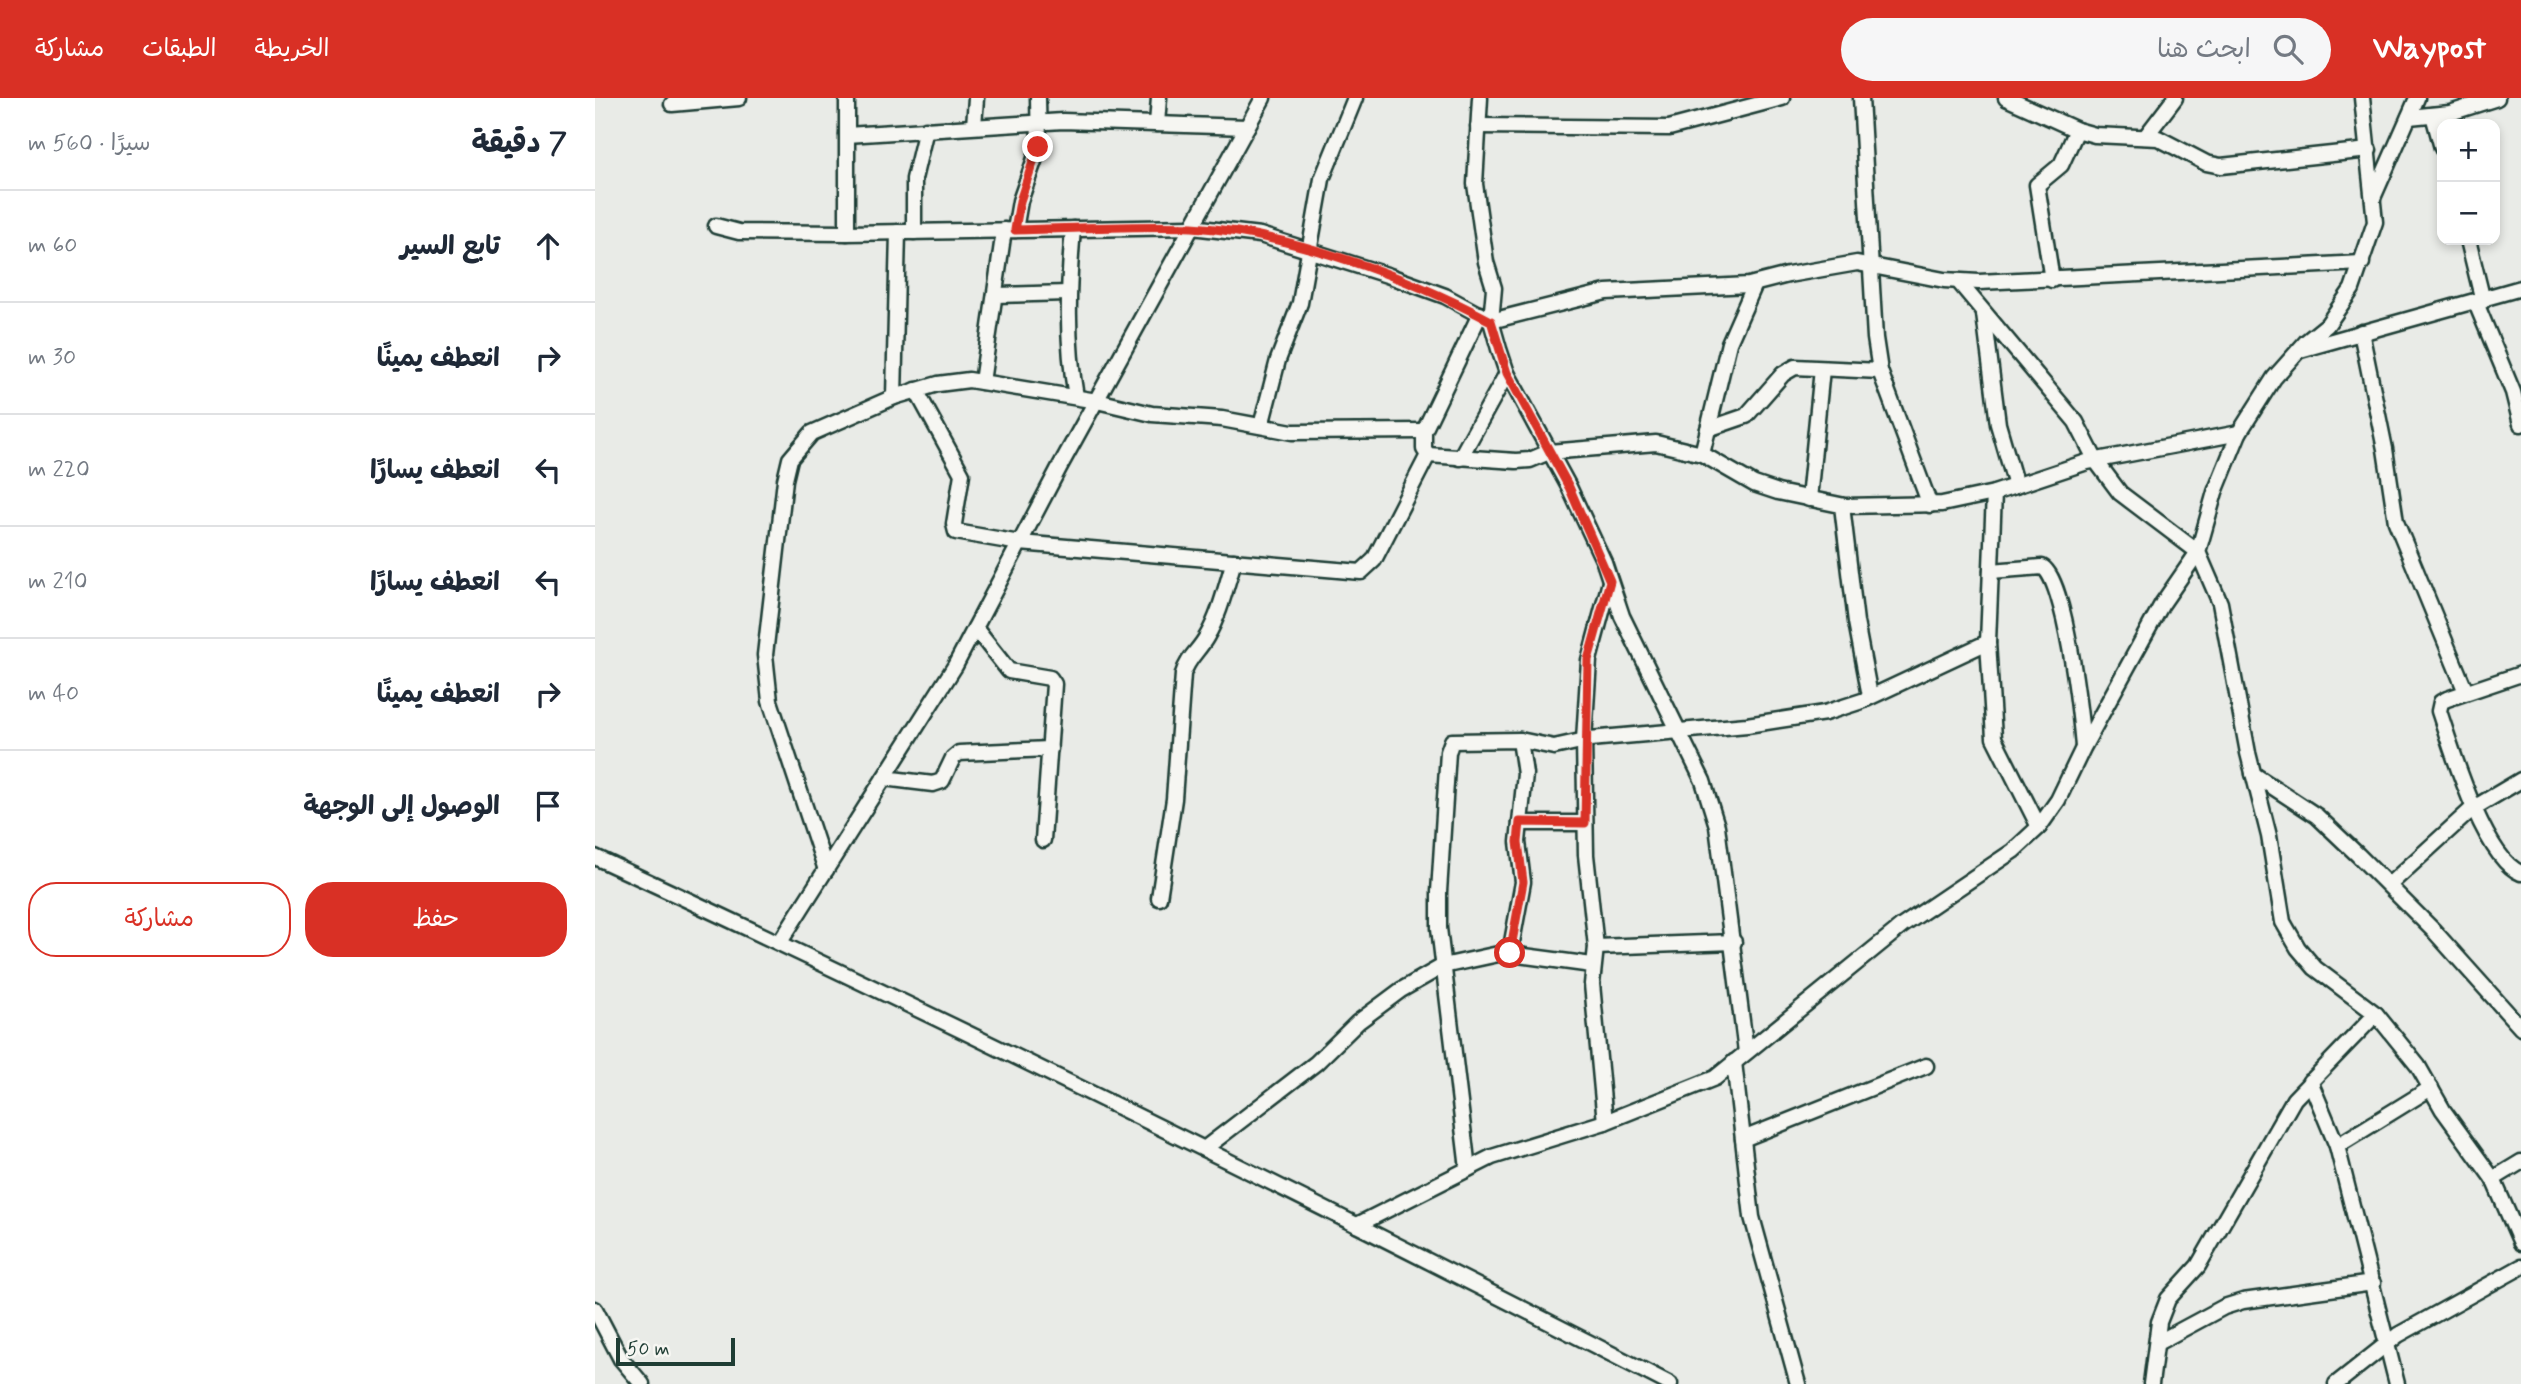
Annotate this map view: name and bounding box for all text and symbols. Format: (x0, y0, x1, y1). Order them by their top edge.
search box (1841, 18, 2331, 81)
text: Waypost (2373, 27, 2486, 71)
icon: search (2269, 30, 2307, 68)
text: ابحث هنا (2157, 33, 2251, 67)
text: مشاركة (35, 34, 104, 65)
text: الطبقات (142, 34, 217, 65)
text: الخريطة (255, 34, 329, 65)
map controls (2437, 119, 2500, 245)
button: + (2437, 119, 2500, 182)
text: 7 دقيقة (471, 124, 567, 163)
text: سيرًا · 560 m (28, 129, 151, 159)
route end (1022, 131, 1053, 162)
button: − (2437, 182, 2500, 245)
icon: ahead (529, 227, 567, 265)
text: تابع السير (400, 230, 500, 264)
text: 60 m (28, 231, 77, 261)
icon: right (529, 339, 567, 377)
text: انعطف يمينًا (377, 342, 500, 376)
text: 30 m (28, 343, 76, 373)
icon: left (529, 451, 567, 489)
text: انعطف يسارًا (370, 454, 500, 488)
text: 220 m (28, 455, 90, 485)
icon: left (529, 563, 567, 601)
text: انعطف يسارًا (370, 566, 500, 600)
text: 210 m (28, 567, 88, 597)
icon: right (529, 675, 567, 713)
text: انعطف يمينًا (377, 678, 500, 712)
text: 40 m (28, 679, 79, 709)
icon: arrive (529, 787, 567, 825)
text: الوصول إلى الوجهة (303, 790, 500, 824)
button: مشاركة (28, 882, 291, 957)
button: حفظ (305, 882, 567, 957)
route start (1494, 937, 1525, 968)
scale bar (616, 1335, 735, 1367)
text: 50 m (627, 1337, 670, 1362)

